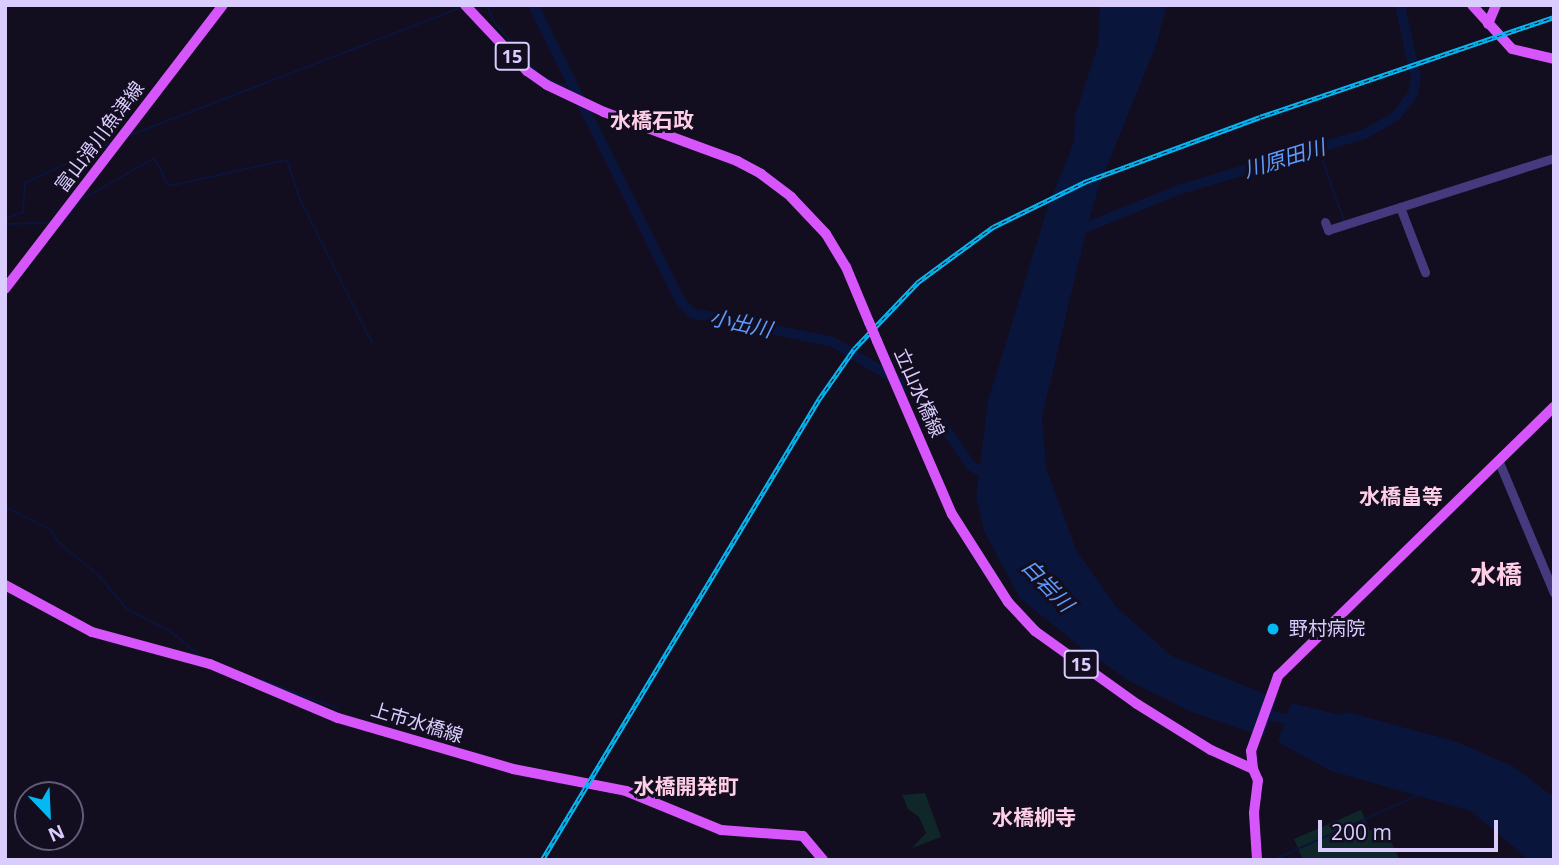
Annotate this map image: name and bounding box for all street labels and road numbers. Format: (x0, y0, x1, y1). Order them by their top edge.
road number: 15 (494, 42, 530, 70)
street label: 富山滑川魚津線 (51, 77, 149, 197)
street label: 立山水橋線 (889, 345, 949, 441)
road number: 15 (1064, 650, 1098, 678)
street label: 上市水橋線 (368, 698, 466, 748)

